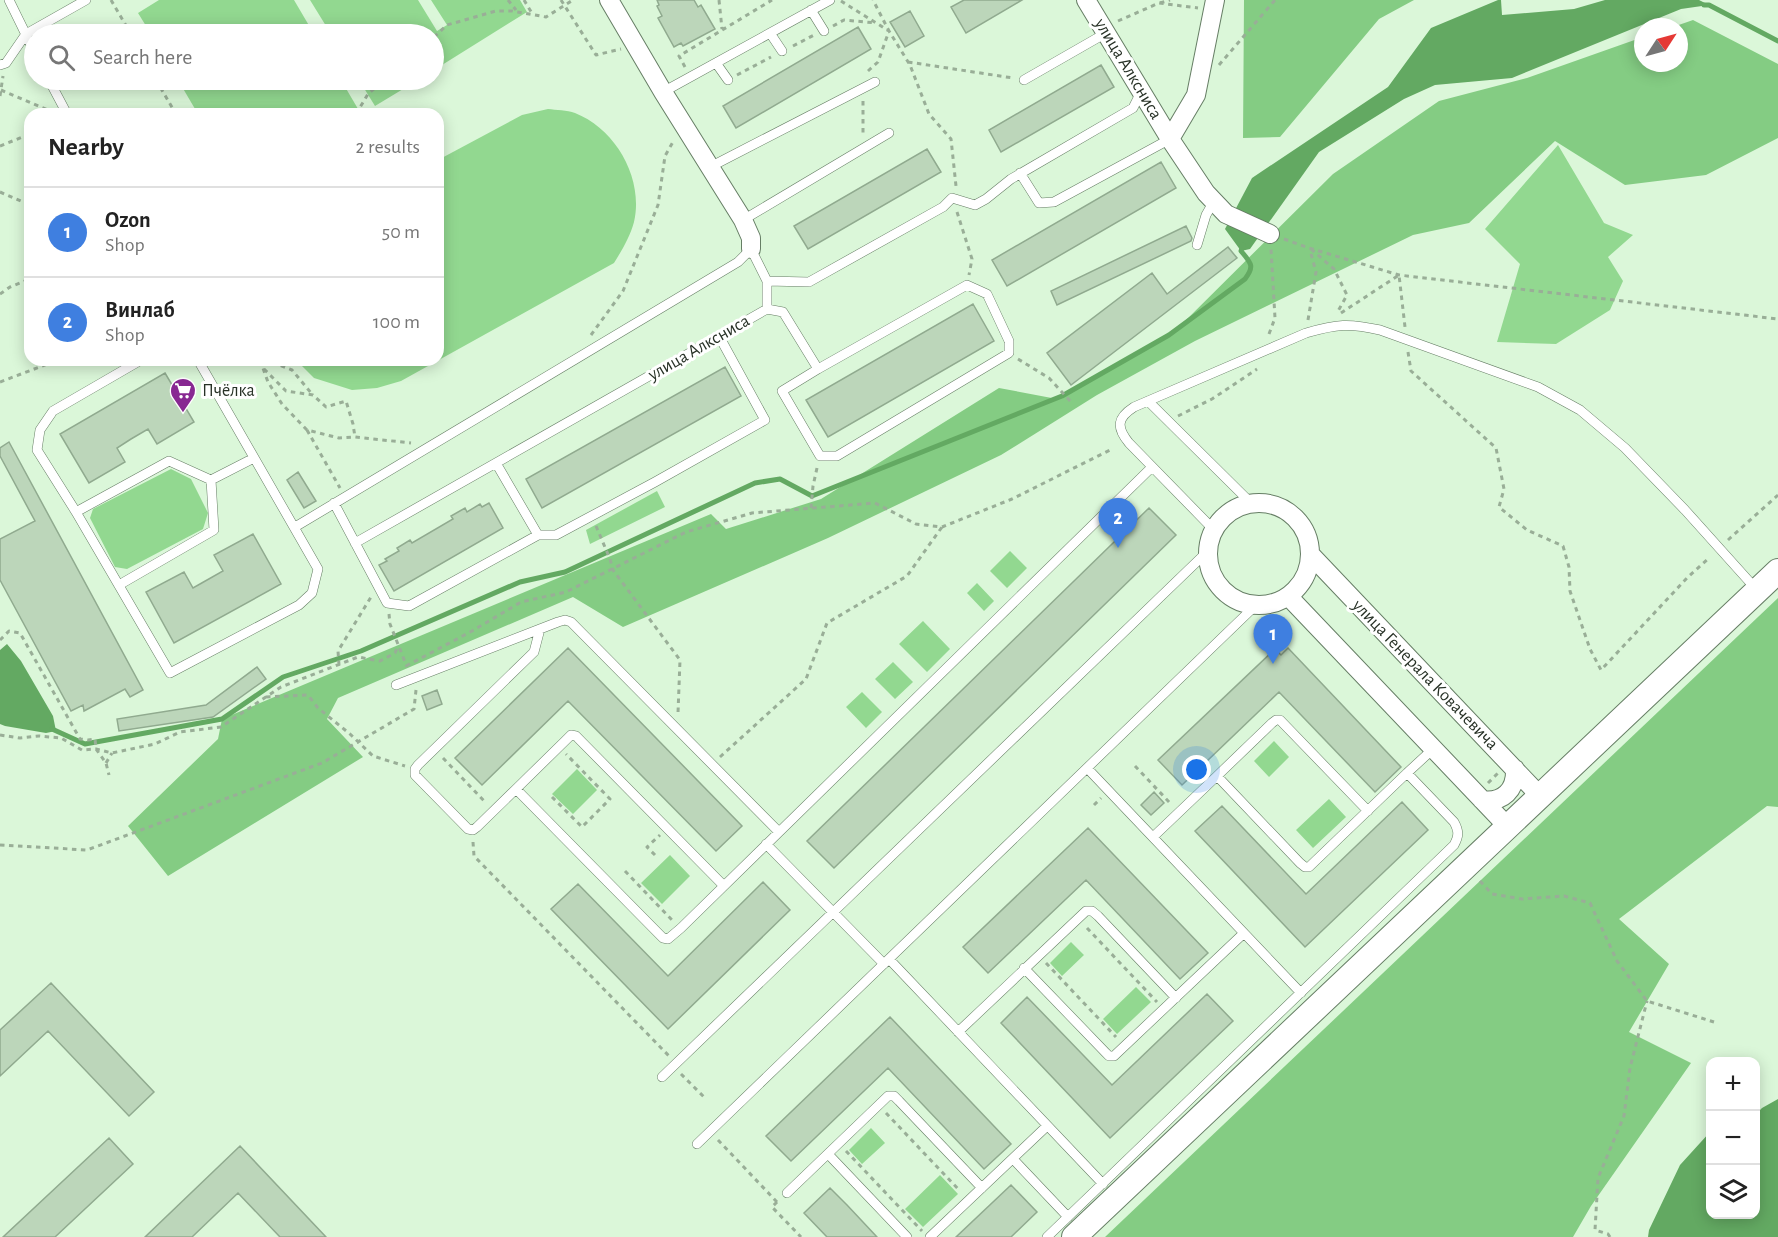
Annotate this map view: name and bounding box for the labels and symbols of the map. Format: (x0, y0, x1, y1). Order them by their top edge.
street label: улица Алксниса (1090, 15, 1165, 123)
north arrow (1634, 18, 1688, 72)
street label: улица Алксниса (644, 312, 753, 385)
supermarket icon: Пчёлка (168, 376, 198, 414)
place label: Пчёлка (202, 382, 255, 400)
pin: 2 (1098, 498, 1138, 548)
street label: улица Генерала Ковачевича (1348, 596, 1501, 754)
pin: 1 (1254, 614, 1292, 664)
your location (1182, 755, 1211, 784)

